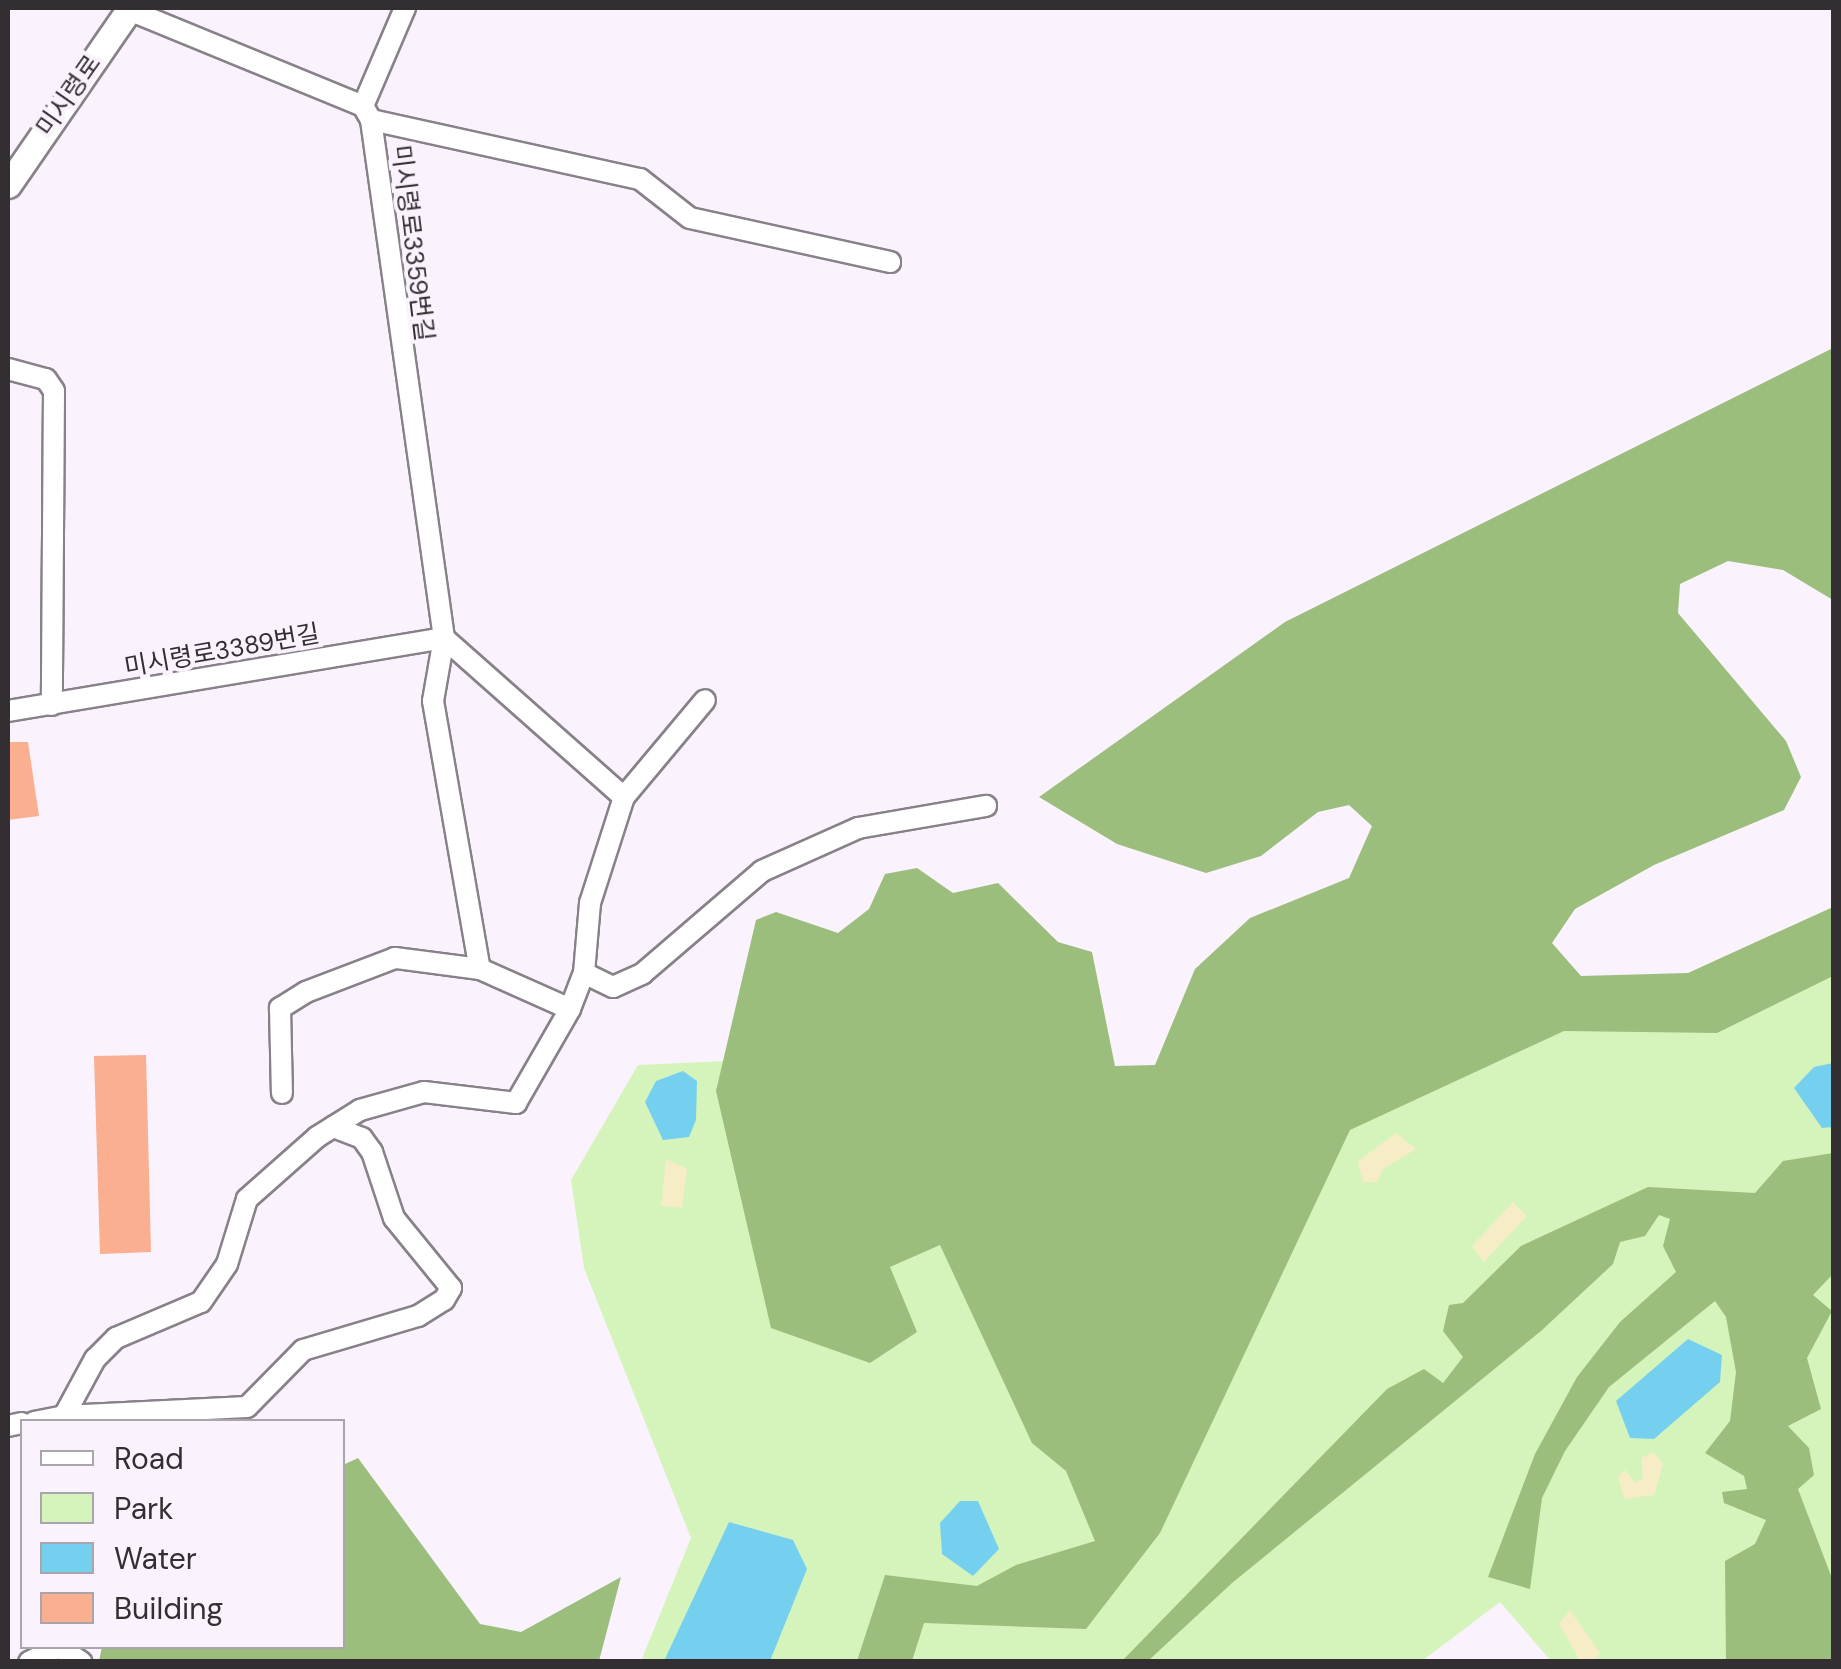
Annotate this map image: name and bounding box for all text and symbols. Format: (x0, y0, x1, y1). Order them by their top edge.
street label: 미시령로 (30, 50, 108, 142)
street label: 미시령로3359번길 (385, 143, 439, 343)
street label: 미시령로3389번길 (122, 619, 322, 683)
legend (20, 1419, 345, 1649)
text: Road (114, 1439, 184, 1478)
text: Park (114, 1489, 173, 1528)
text: Water (114, 1539, 197, 1578)
text: Building (114, 1589, 223, 1628)

